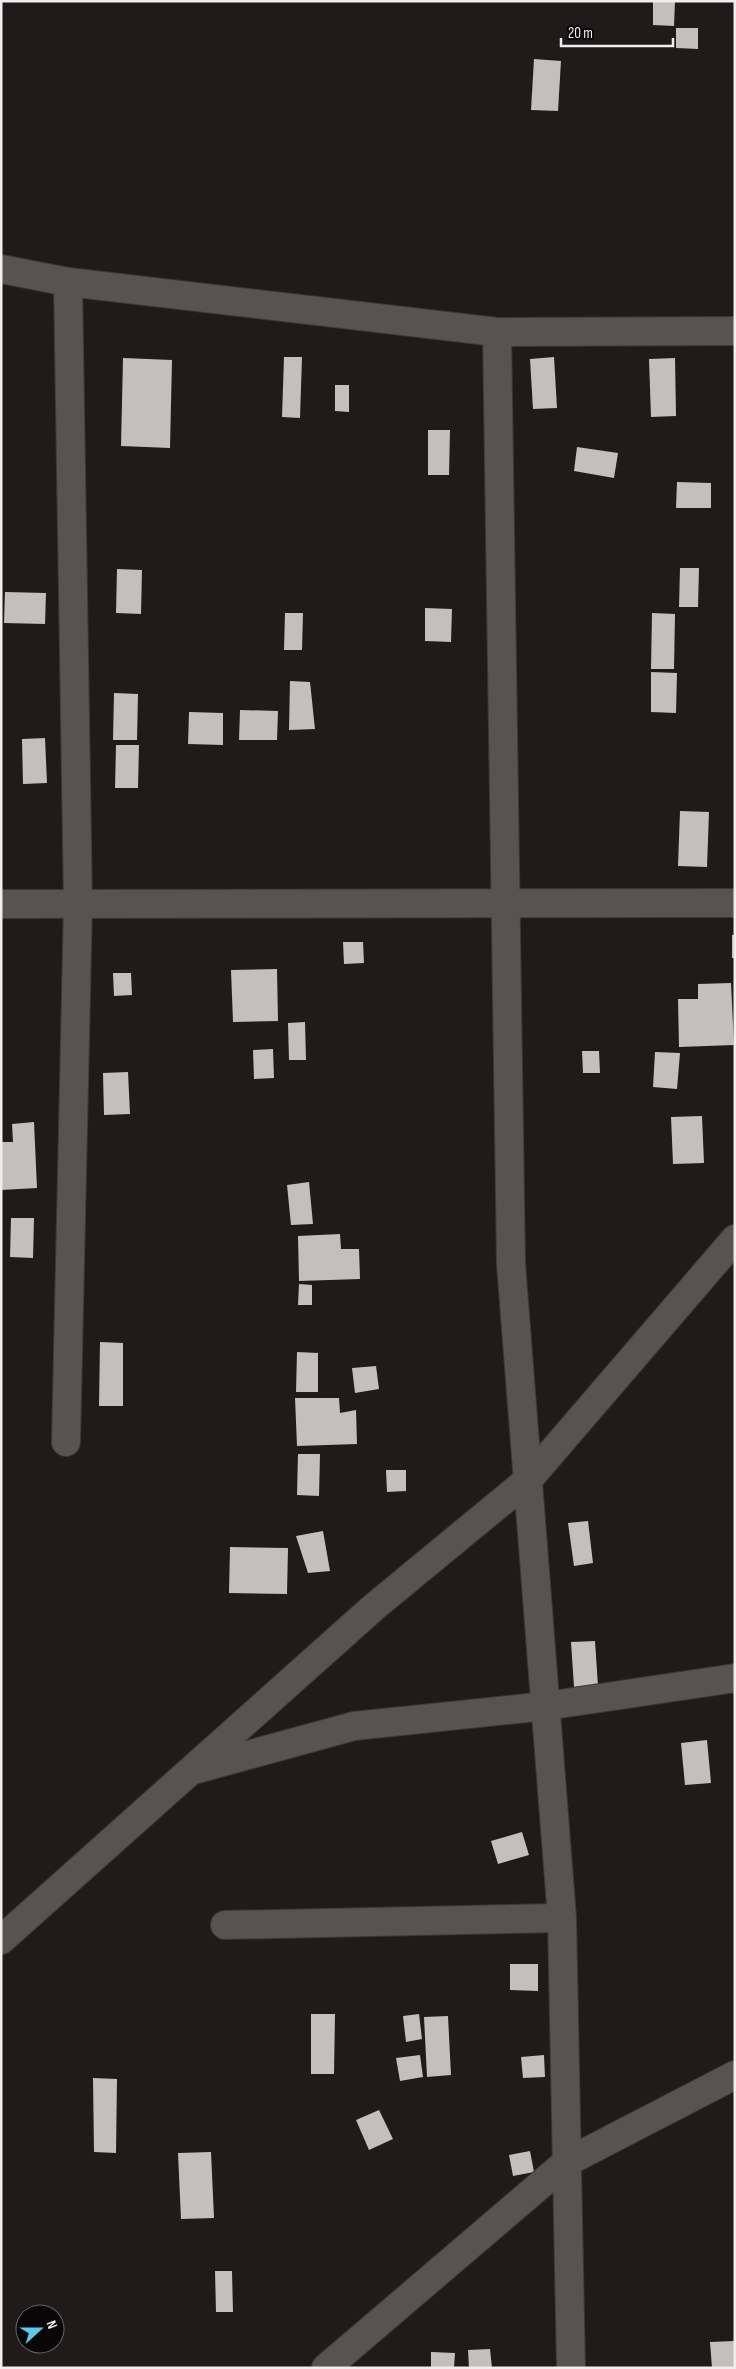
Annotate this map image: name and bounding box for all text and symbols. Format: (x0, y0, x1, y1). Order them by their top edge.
scale bar (561, 15, 674, 47)
text: 20 m (568, 24, 593, 43)
north arrow (15, 2304, 65, 2354)
text: N (42, 2318, 61, 2331)

